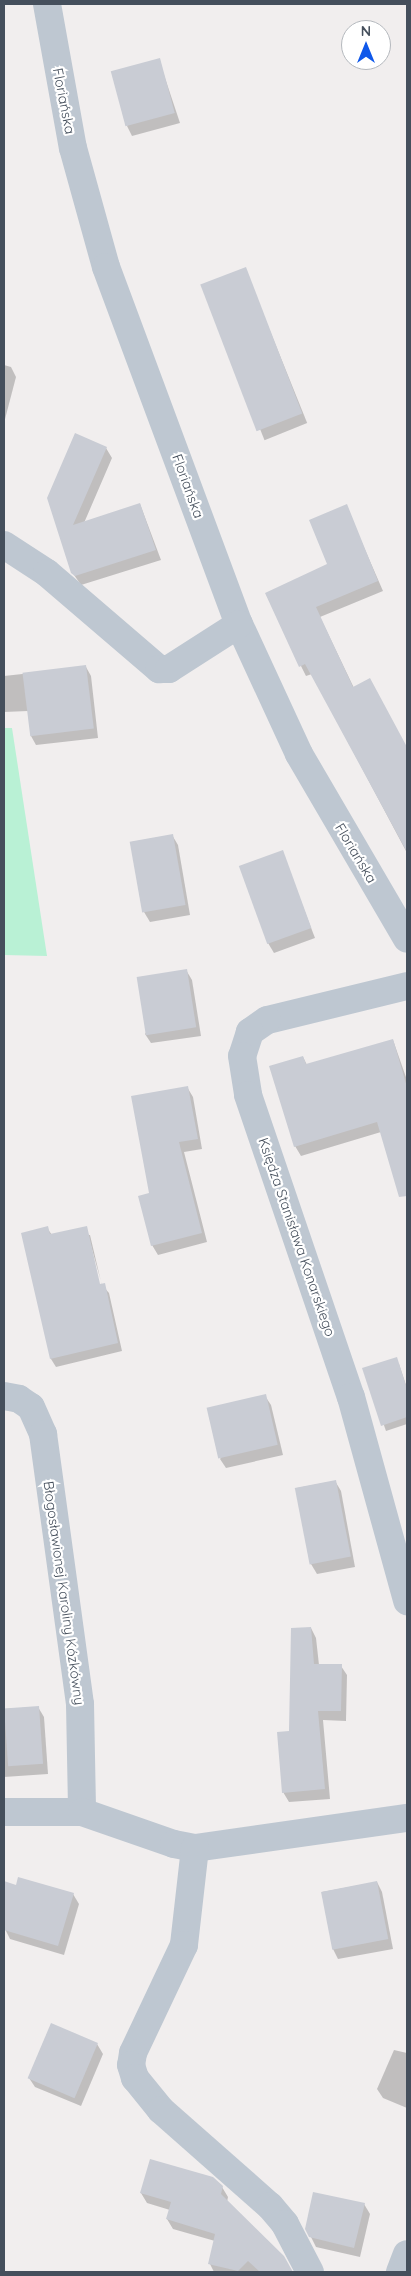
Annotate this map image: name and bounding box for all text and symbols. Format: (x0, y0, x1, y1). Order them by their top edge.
north arrow (341, 20, 391, 70)
text: N (361, 22, 371, 40)
street label: Floriańska (49, 67, 79, 135)
street label: Floriańska (169, 452, 207, 520)
street label: Floriańska (332, 820, 380, 886)
street label: Księdza Stanisława Konarskiego (255, 1135, 339, 1339)
street label: Błogosławionej Karoliny Kózkówny (40, 1480, 88, 1706)

